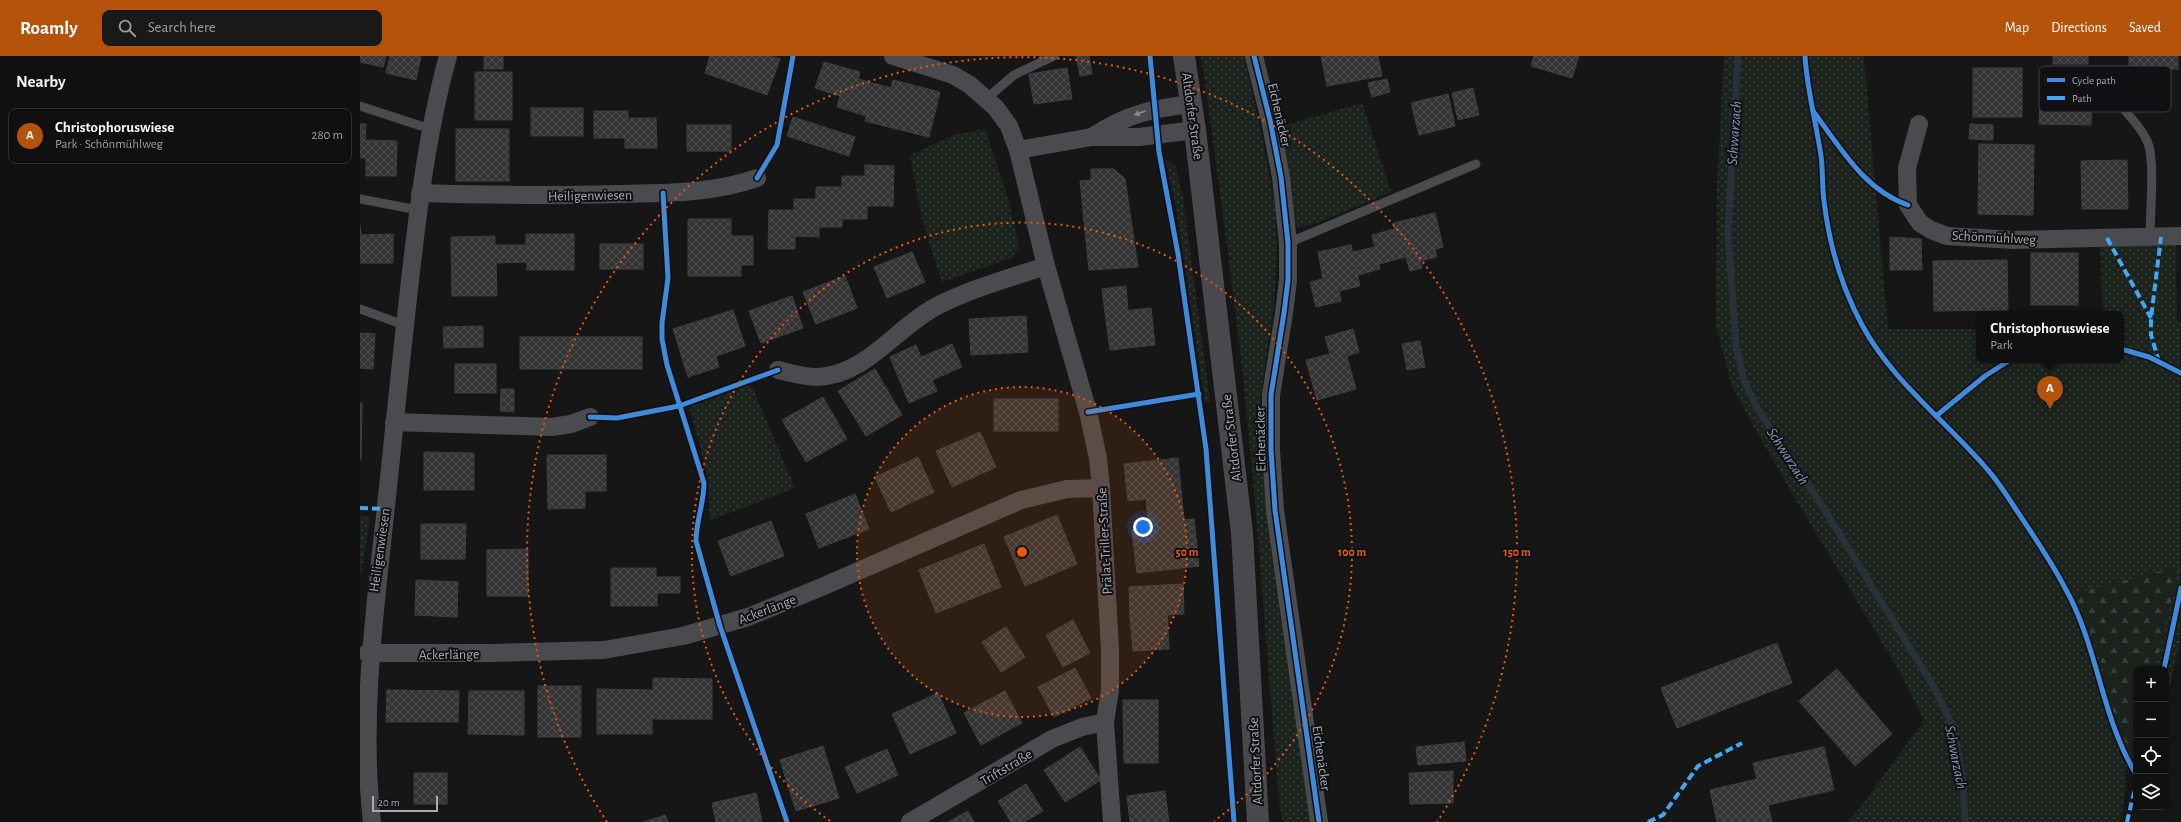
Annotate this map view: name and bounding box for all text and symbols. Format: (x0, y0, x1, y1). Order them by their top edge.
search box (102, 10, 382, 46)
icon: search (116, 17, 138, 39)
text: Roamly (20, 19, 78, 38)
text: Search here (148, 20, 216, 35)
text: Map (2005, 21, 2029, 35)
text: Directions (2051, 21, 2107, 35)
text: Saved (2129, 21, 2161, 35)
legend (2039, 66, 2171, 112)
street label: Altdorfer Straße (1179, 72, 1205, 161)
text: Nearby (16, 73, 66, 90)
text: Cycle path (2072, 75, 2116, 86)
street label: Eichenäcker (1265, 82, 1293, 149)
text: Path (2072, 93, 2092, 104)
water label: Schwarzach (1725, 100, 1744, 166)
one-way arrow (1133, 110, 1145, 116)
text: Christophoruswiese (55, 120, 174, 135)
text: A (26, 129, 34, 142)
text: 280 m (312, 129, 343, 142)
text: Park · Schönmühlweg (55, 138, 163, 151)
street label: Heiligenwiesen (548, 188, 632, 204)
street label: Schönmühlweg (1952, 229, 2037, 247)
popup (1976, 311, 2124, 363)
text: Christophoruswiese (1990, 321, 2110, 336)
text: Park (1990, 339, 2013, 352)
pin: A (2037, 376, 2063, 409)
street label: Altdorfer Straße (1220, 393, 1244, 482)
street label: Eichenäcker (1253, 406, 1269, 472)
water label: Schwarzach (1764, 425, 1811, 487)
street label: Prälat-Triller-Straße (1095, 487, 1115, 595)
street label: Heiligenwiesen (367, 507, 393, 593)
your location (1133, 517, 1153, 537)
centre of rings (1015, 545, 1029, 559)
text: 50 m (1176, 546, 1199, 558)
text: 100 m (1338, 546, 1366, 558)
text: 150 m (1503, 546, 1531, 558)
street label: Ackerlänge (737, 593, 798, 627)
street label: Ackerlänge (419, 647, 479, 663)
map controls (2133, 666, 2169, 810)
button: + (2133, 666, 2169, 702)
button: − (2133, 702, 2169, 738)
street label: Altdorfer Straße (1247, 717, 1265, 805)
water label: Schwarzach (1942, 724, 1969, 790)
street label: Eichenäcker (1310, 725, 1333, 792)
button: locate (2133, 738, 2169, 774)
street label: Triftstraße (978, 747, 1035, 789)
button: layers (2133, 774, 2169, 810)
scale bar (372, 794, 438, 813)
text: 20 m (378, 797, 399, 808)

